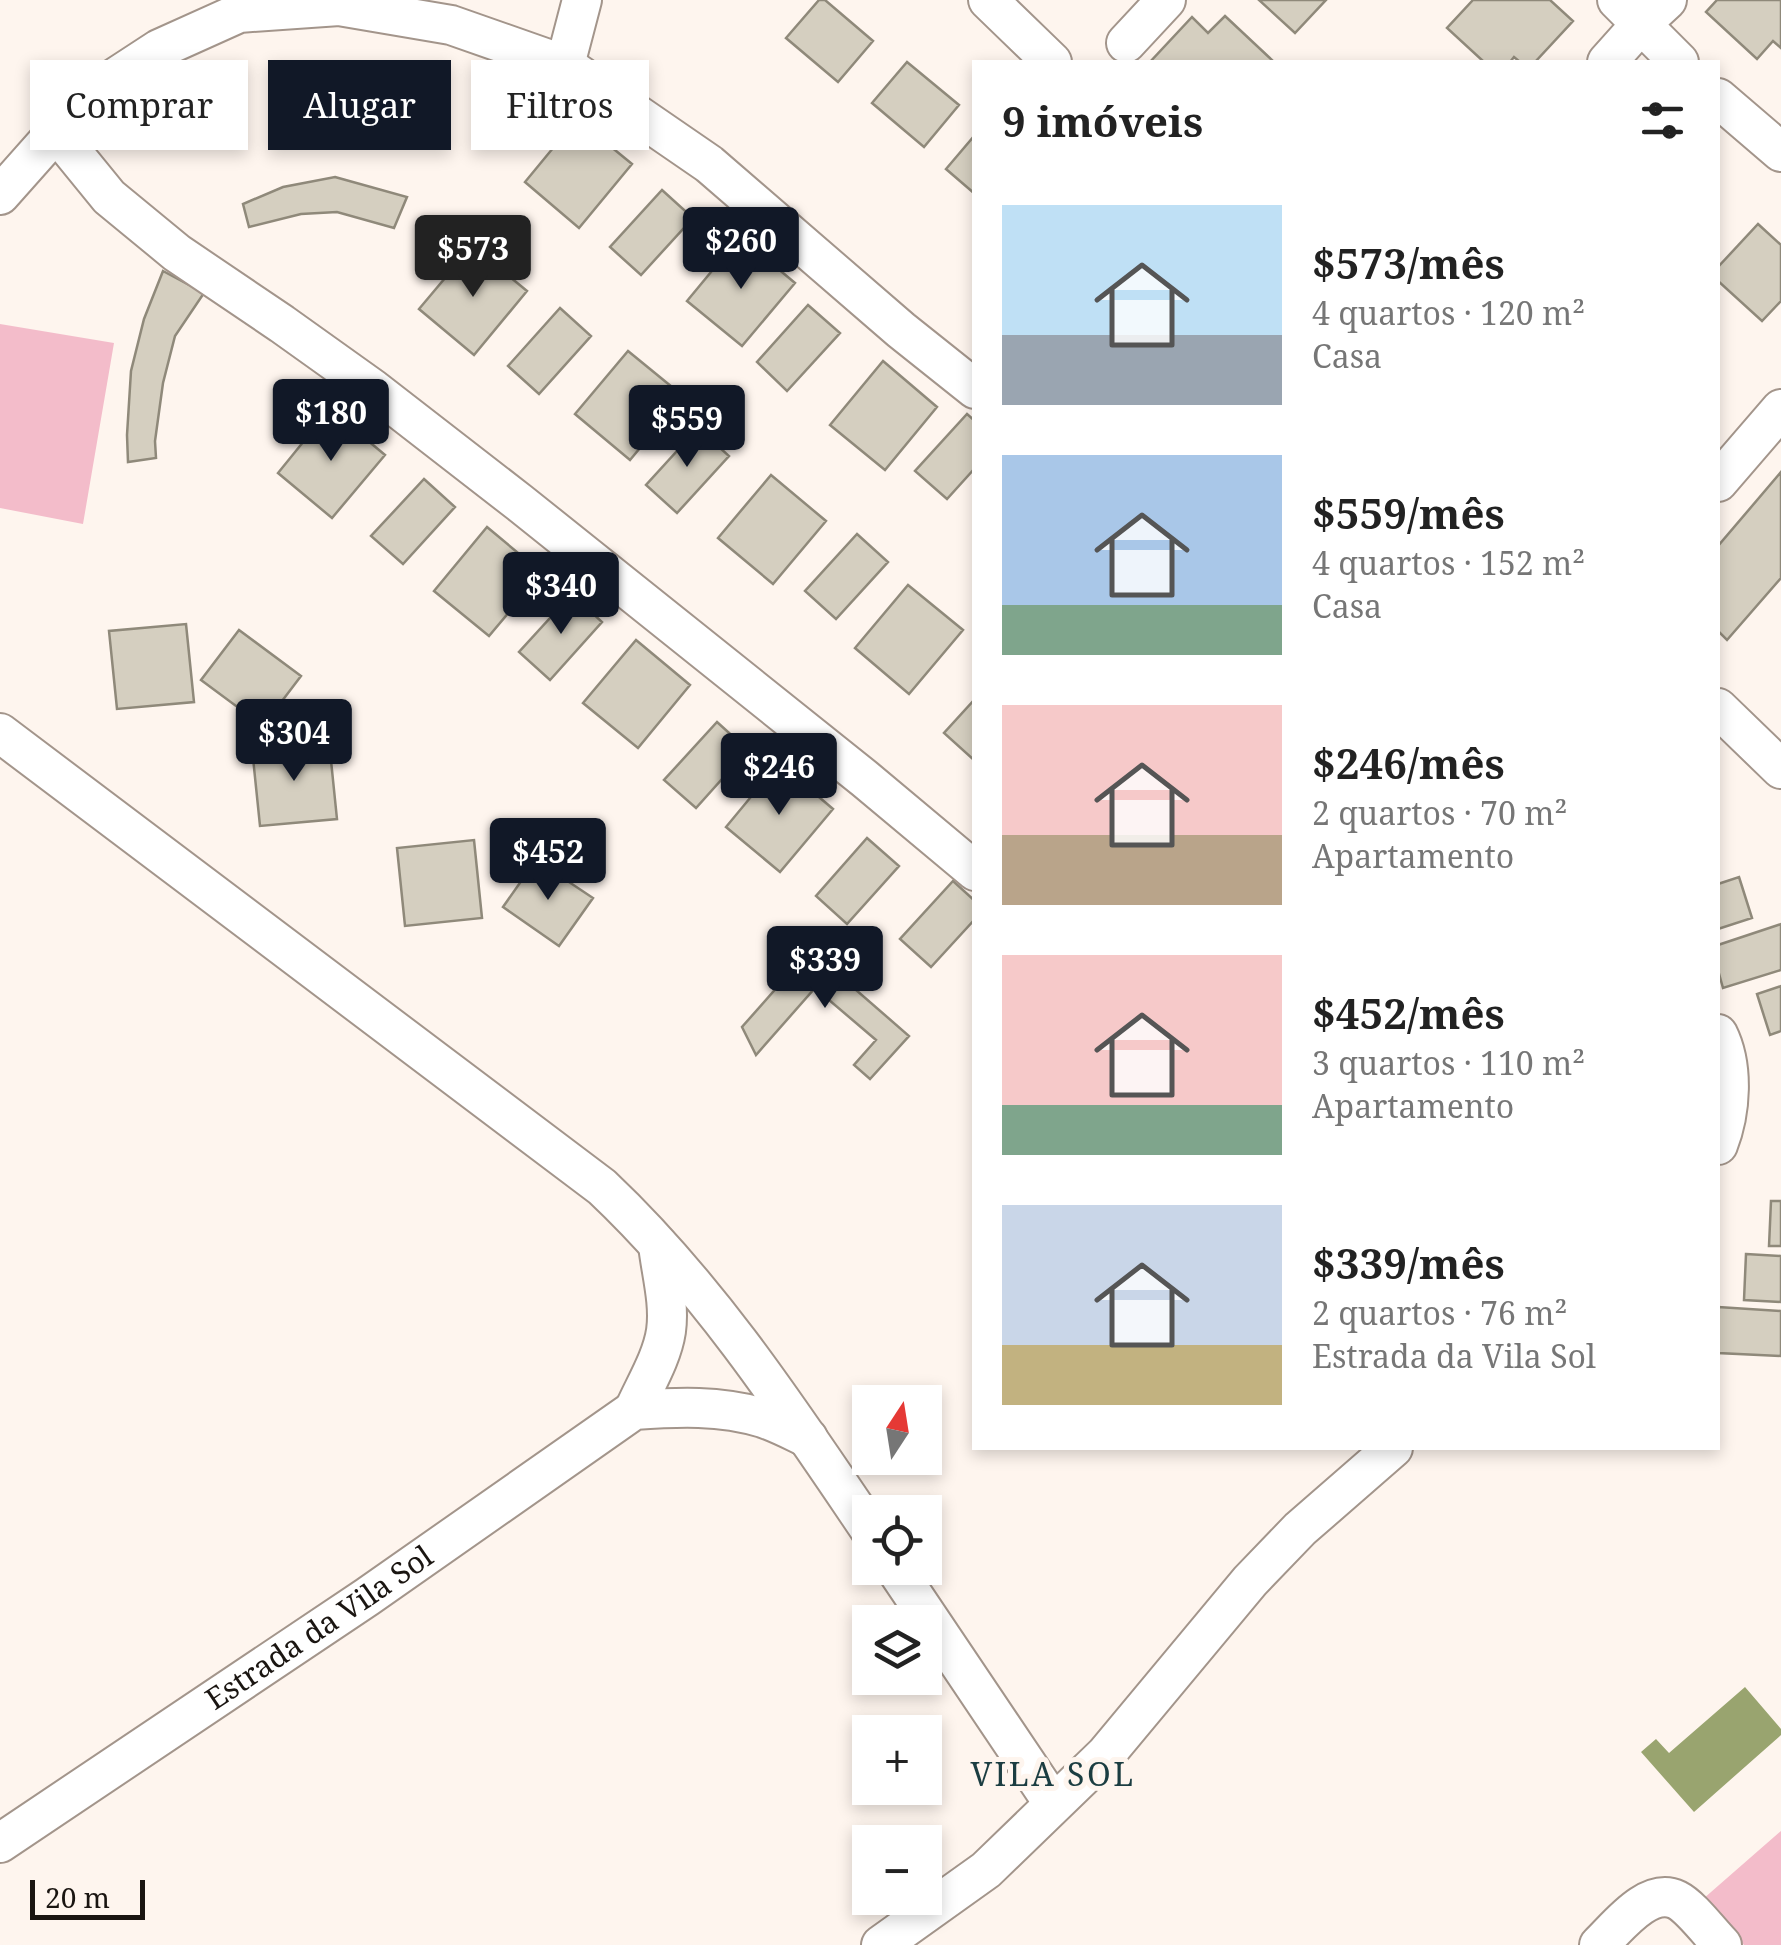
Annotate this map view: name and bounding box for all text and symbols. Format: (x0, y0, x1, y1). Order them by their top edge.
chip: Comprar (30, 60, 248, 150)
chip: Alugar (268, 60, 451, 150)
chip: Filtros (471, 60, 649, 150)
text: 9 imóveis (1002, 92, 1203, 149)
icon: filters (1635, 93, 1690, 148)
pin: $260 (682, 207, 800, 292)
pin: $573 (414, 215, 532, 300)
text: $260 (705, 218, 777, 261)
text: $573 (437, 226, 509, 269)
text: $573/mês (1312, 234, 1505, 291)
icon: home (1082, 245, 1202, 365)
text: 4 quartos · 120 m² (1312, 291, 1585, 334)
text: Casa (1312, 334, 1382, 377)
pin: $180 (272, 379, 390, 464)
pin: $559 (628, 385, 746, 470)
text: $180 (295, 390, 367, 433)
text: $559 (651, 396, 723, 439)
text: $559/mês (1312, 484, 1505, 541)
icon: home (1082, 495, 1202, 615)
text: 4 quartos · 152 m² (1312, 541, 1585, 584)
pin: $340 (502, 552, 620, 637)
text: $340 (525, 563, 597, 606)
text: Casa (1312, 584, 1382, 627)
pin: $304 (235, 699, 353, 784)
text: $304 (258, 710, 330, 753)
pin: $246 (720, 733, 838, 818)
text: $246/mês (1312, 734, 1505, 791)
text: $246 (743, 744, 815, 787)
icon: home (1082, 745, 1202, 865)
text: 2 quartos · 70 m² (1312, 791, 1567, 834)
pin: $452 (489, 818, 607, 903)
text: $452 (512, 829, 584, 872)
text: Apartamento (1312, 834, 1514, 877)
pin: $339 (766, 926, 884, 1011)
text: $339 (789, 937, 861, 980)
text: $452/mês (1312, 984, 1505, 1041)
icon: home (1082, 995, 1202, 1115)
text: 3 quartos · 110 m² (1312, 1041, 1585, 1084)
text: Apartamento (1312, 1084, 1514, 1127)
text: $339/mês (1312, 1234, 1505, 1291)
icon: home (1082, 1245, 1202, 1365)
text: 2 quartos · 76 m² (1312, 1291, 1567, 1334)
text: Estrada da Vila Sol (1312, 1334, 1596, 1377)
north arrow (852, 1385, 942, 1475)
map controls (852, 1385, 942, 1915)
button: locate (852, 1495, 942, 1585)
street label: Estrada da Vila Sol (197, 1535, 440, 1719)
button: layers (852, 1605, 942, 1695)
button: + (852, 1715, 942, 1805)
district label: VILA SOL (970, 1752, 1136, 1795)
button: − (852, 1825, 942, 1915)
scale bar (30, 1875, 145, 1920)
text: 20 m (45, 1878, 110, 1916)

